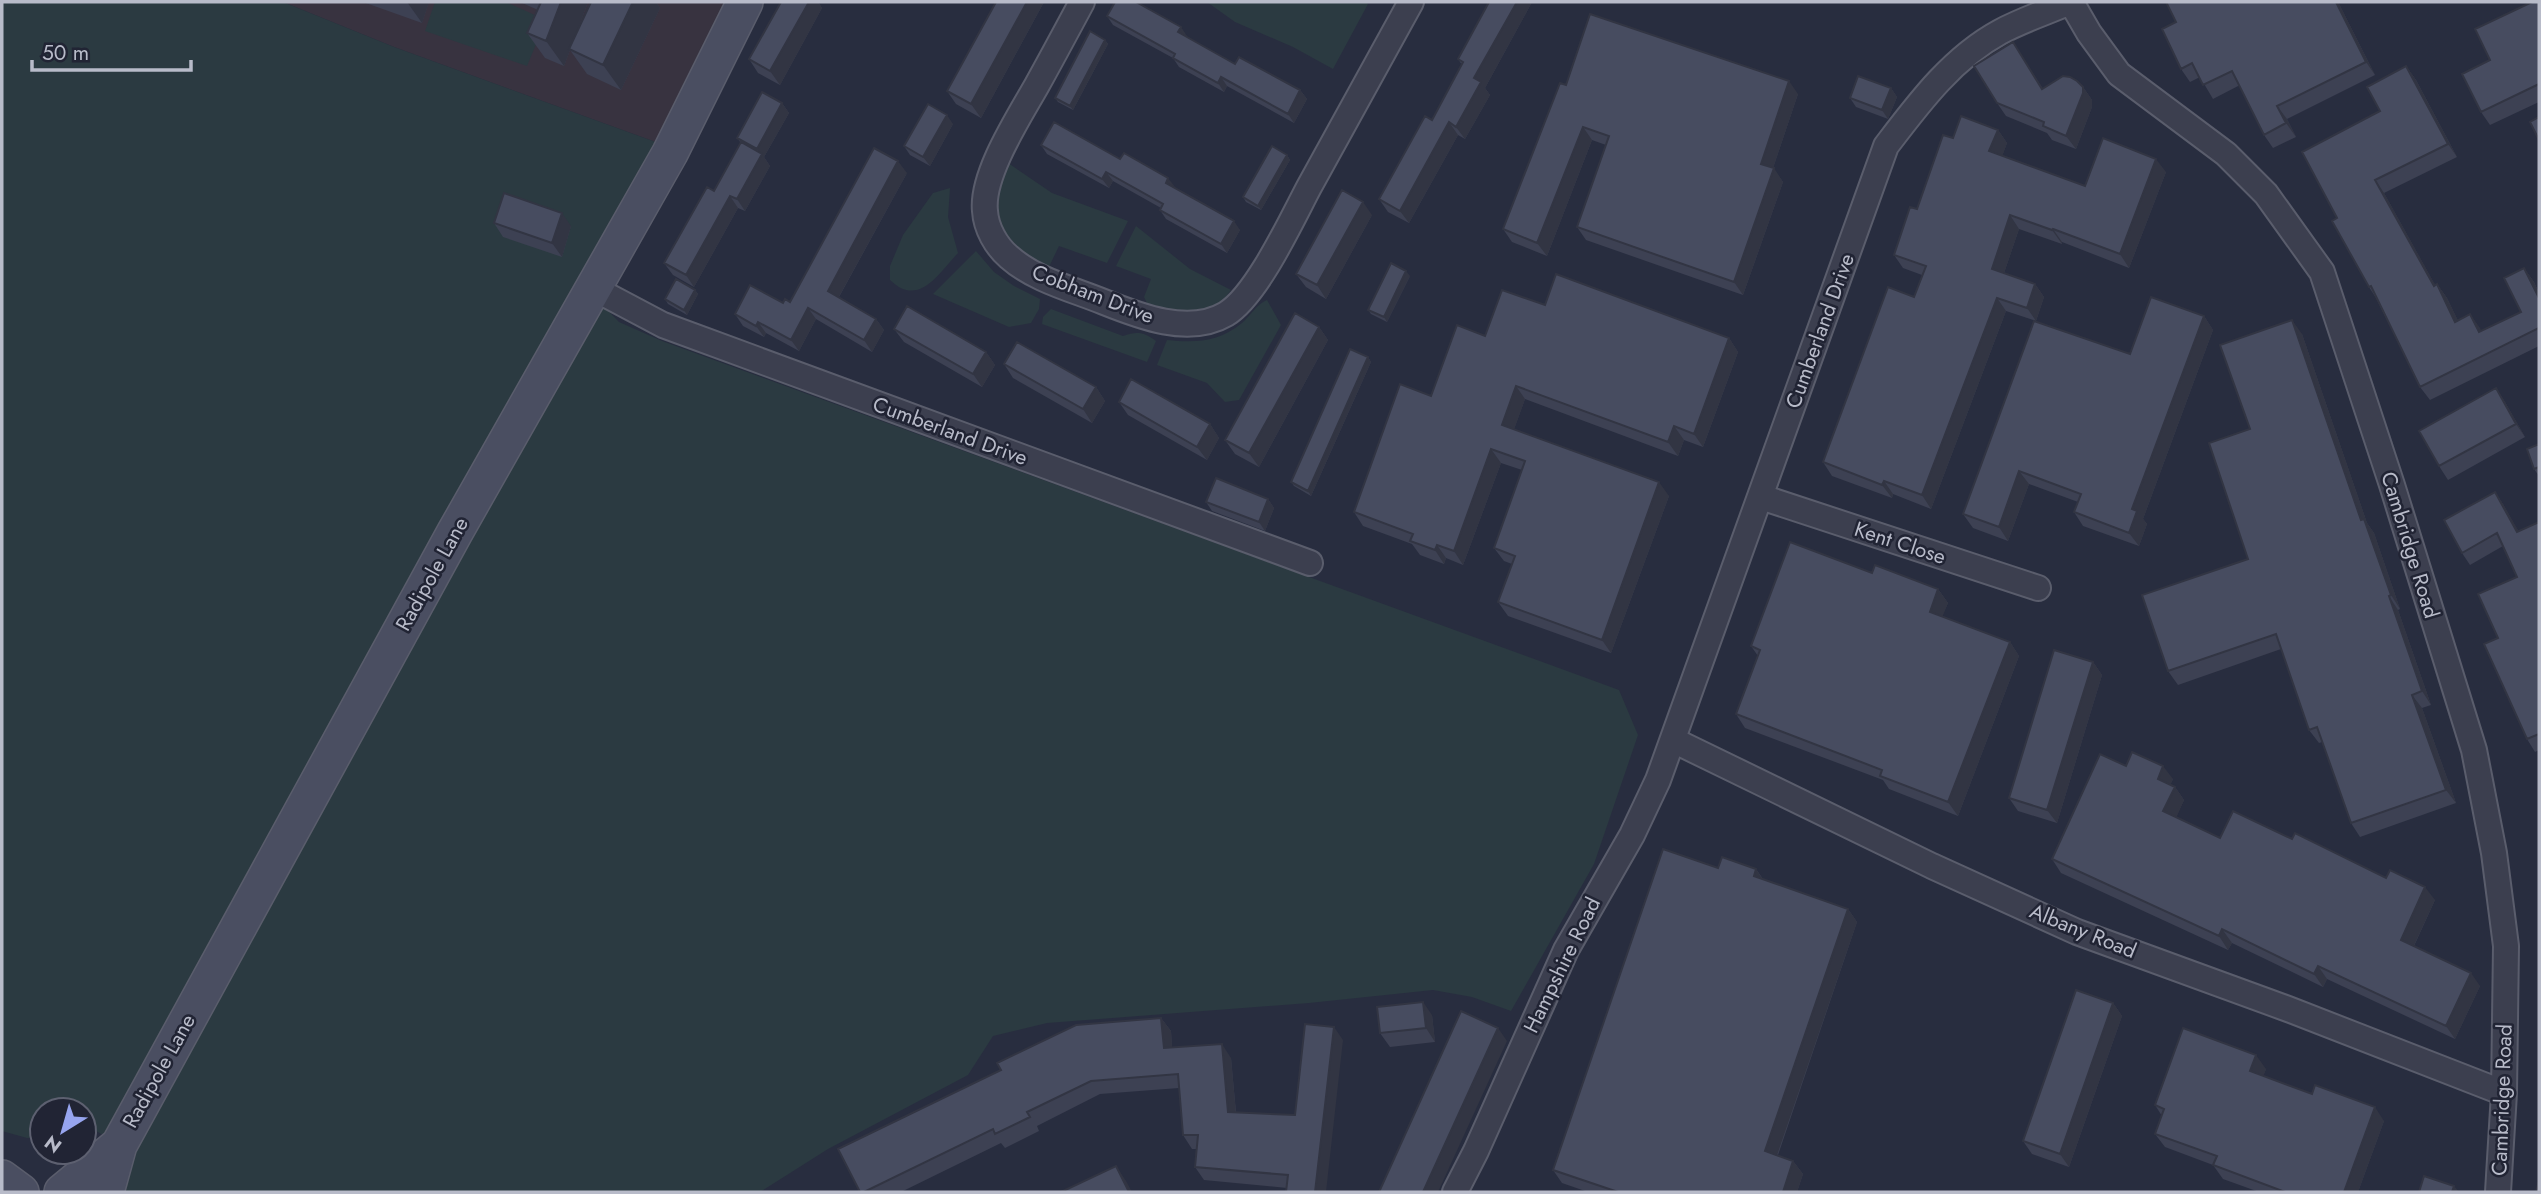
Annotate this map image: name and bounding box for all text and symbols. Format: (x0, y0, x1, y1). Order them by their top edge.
scale bar (32, 28, 191, 72)
text: 50 m (42, 38, 89, 68)
street label: Cumberland Drive (1778, 249, 1862, 413)
street label: Cobham Drive (1028, 257, 1158, 331)
street label: Cumberland Drive (868, 389, 1032, 473)
street label: Cambridge Road (2373, 468, 2447, 622)
street label: Radipole Lane (388, 511, 476, 636)
street label: Kent Close (1850, 514, 1950, 572)
street label: Hampshire Road (1516, 892, 1608, 1038)
street label: Albany Road (2025, 896, 2141, 966)
street label: Radipole Lane (115, 1008, 203, 1133)
street label: Cambridge Road (2484, 1024, 2520, 1176)
north arrow (28, 1096, 98, 1166)
text: N (39, 1129, 67, 1160)

